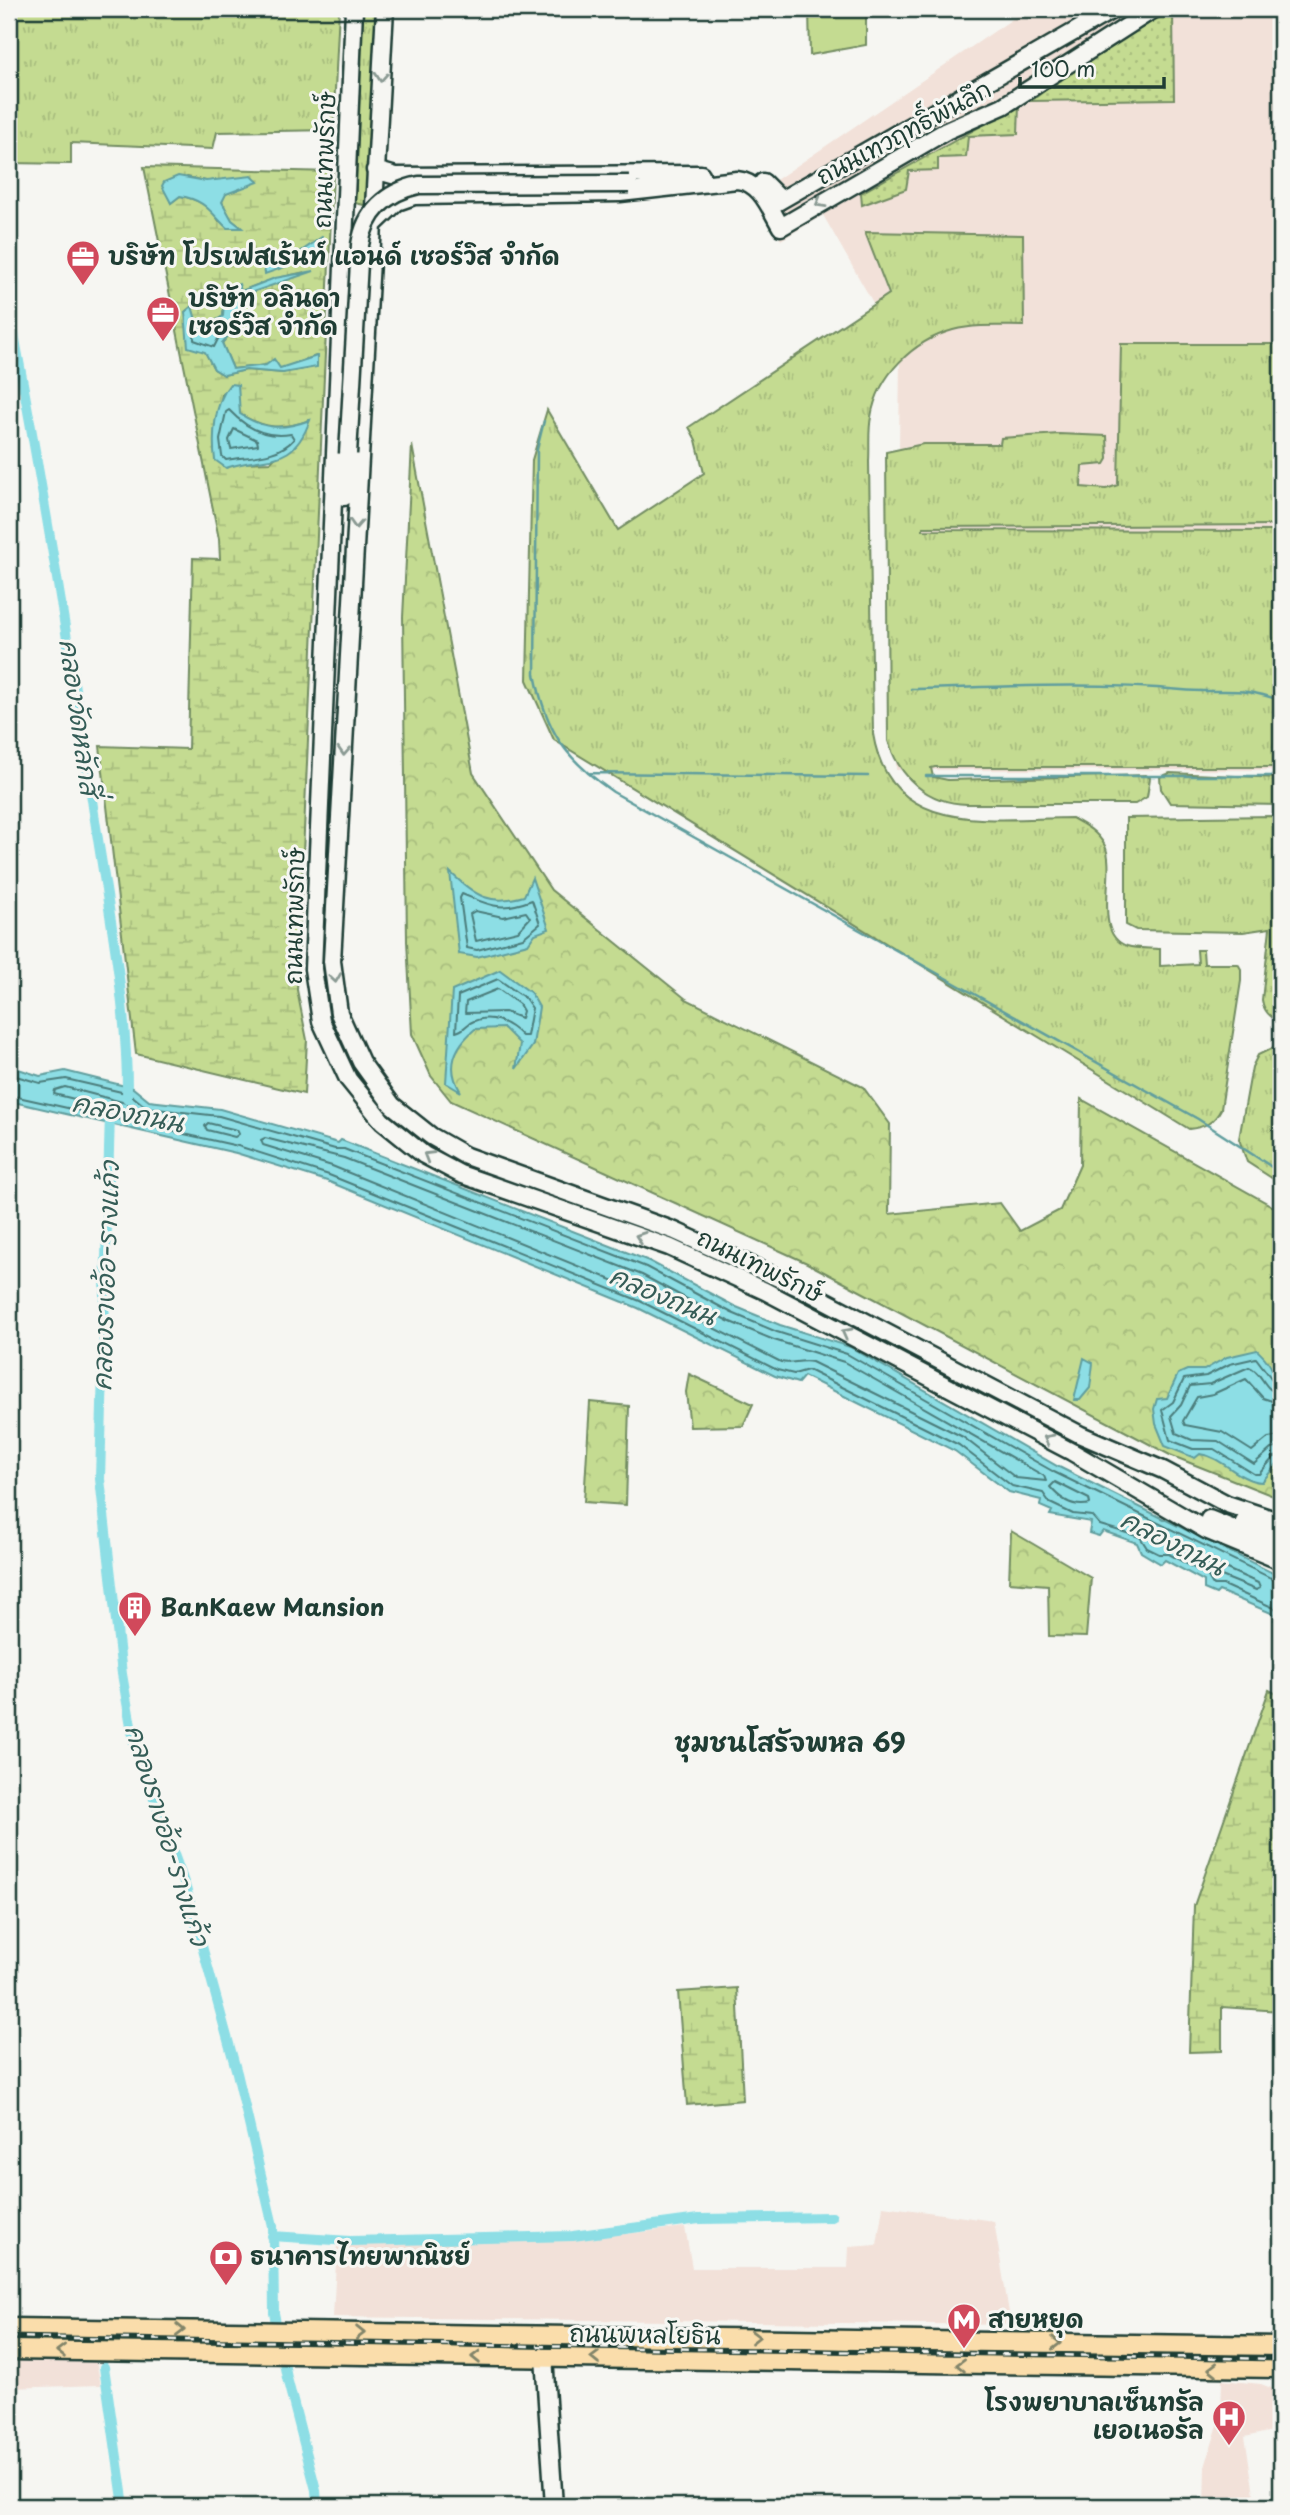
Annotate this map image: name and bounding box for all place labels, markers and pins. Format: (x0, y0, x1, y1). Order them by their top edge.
place label: บริษัท โปรเฟสเร้นท์ แอนด์ เซอร์วิส จำกัด (108, 237, 560, 273)
office icon: บริษัท โปรเฟสเร้นท์ แอนด์ เซอร์วิส จำกัด (64, 238, 102, 287)
place label: บริษัท อลินดา เซอร์วิส จำกัด (188, 279, 340, 343)
office icon: บริษัท อลินดา เซอร์วิส จำกัด (144, 294, 182, 343)
place label: BanKaew Mansion (160, 1588, 385, 1624)
building icon: BanKaew Mansion (116, 1589, 154, 1638)
place label: ธนาคารไทยพาณิชย์ (250, 2237, 471, 2273)
bank icon: ธนาคารไทยพาณิชย์ (207, 2238, 245, 2287)
place label: สายหยุด (988, 2300, 1083, 2338)
metro station icon: สายหยุด (945, 2301, 983, 2350)
place label: โรงพยาบาลเซ็นทรัล เยอเนอรัล (984, 2383, 1204, 2447)
hospital icon: โรงพยาบาลเซ็นทรัล เยอเนอรัล (1210, 2398, 1248, 2447)

